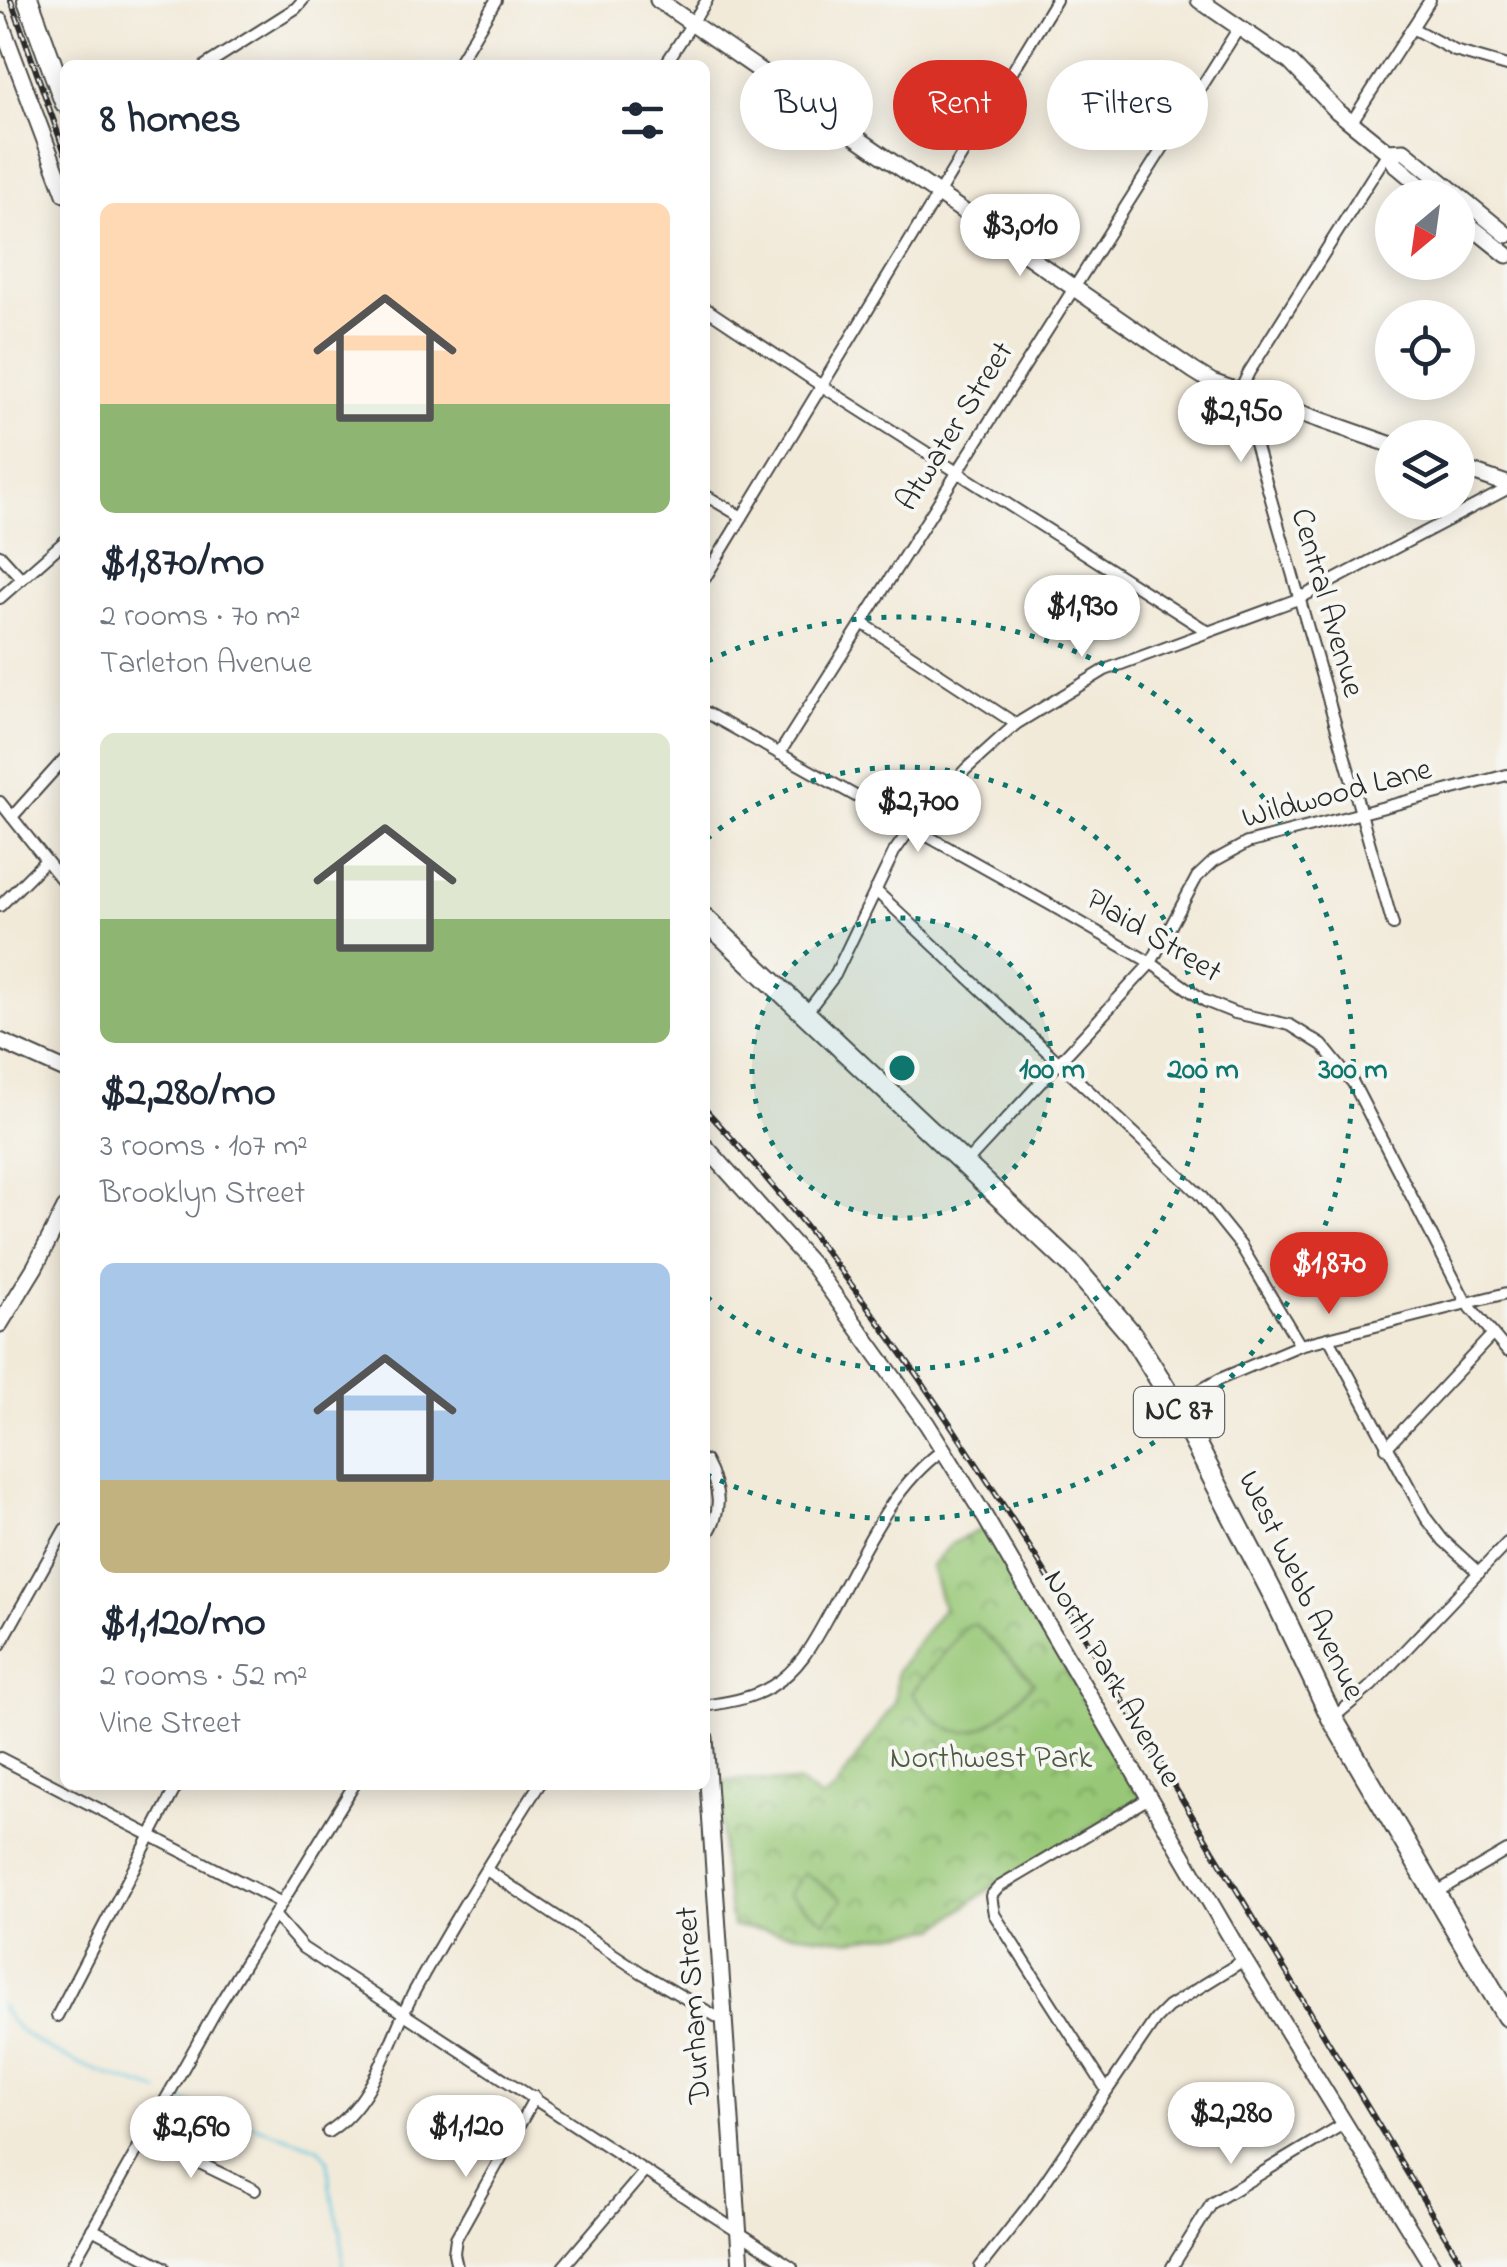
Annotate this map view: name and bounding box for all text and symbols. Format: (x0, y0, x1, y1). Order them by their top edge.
chip: Buy (740, 60, 873, 150)
chip: Rent (893, 60, 1027, 150)
chip: Filters (1047, 60, 1208, 150)
text: 8 homes (100, 90, 241, 151)
icon: filters (615, 93, 670, 148)
north arrow (1375, 180, 1475, 280)
map controls (1375, 180, 1475, 520)
pin: $3,010 (939, 194, 1101, 279)
text: $3,010 (982, 203, 1058, 250)
icon: home (295, 268, 475, 448)
button: locate (1375, 300, 1475, 400)
street label: Atwater Street (885, 333, 1027, 521)
pin: $2,950 (1160, 380, 1322, 465)
text: $2,950 (1200, 389, 1282, 436)
button: layers (1375, 420, 1475, 520)
street label: Central Avenue (1277, 503, 1376, 704)
text: $1,870/mo (100, 533, 265, 594)
pin: $1,930 (1001, 575, 1163, 660)
text: $1,930 (1046, 584, 1118, 631)
text: 2 rooms · 70 m² (100, 594, 300, 641)
text: Tarleton Avenue (100, 641, 312, 688)
street label: Wildwood Lane (1237, 747, 1438, 843)
pin: $2,700 (837, 770, 999, 855)
text: $2,700 (877, 779, 959, 826)
icon: home (295, 798, 475, 978)
street label: Plaid Street (1076, 878, 1230, 996)
text: 100 m (1019, 1049, 1085, 1093)
text: 200 m (1166, 1049, 1239, 1093)
text: 300 m (1317, 1049, 1388, 1093)
centre of rings (884, 1050, 920, 1086)
text: $2,280/mo (100, 1063, 276, 1124)
text: 3 rooms · 107 m² (100, 1124, 308, 1171)
text: Brooklyn Street (100, 1171, 305, 1218)
pin: $1,870 (1248, 1232, 1410, 1317)
text: $1,870 (1292, 1241, 1366, 1288)
icon: home (295, 1328, 475, 1508)
road number: NC 87 (1134, 1387, 1224, 1437)
street label: West Webb Avenue (1224, 1463, 1376, 1709)
street label: North Park Avenue (1030, 1562, 1193, 1797)
text: $1,120/mo (100, 1593, 266, 1654)
text: 2 rooms · 52 m² (100, 1654, 308, 1701)
text: Vine Street (100, 1701, 241, 1748)
park label: Northwest Park (890, 1736, 1093, 1783)
street label: Durham Street (665, 1905, 725, 2106)
pin: $2,280 (1150, 2082, 1312, 2167)
text: $2,280 (1190, 2091, 1272, 2138)
pin: $1,120 (385, 2095, 547, 2180)
pin: $2,690 (110, 2096, 272, 2181)
text: $1,120 (429, 2104, 503, 2151)
text: $2,690 (152, 2105, 230, 2152)

